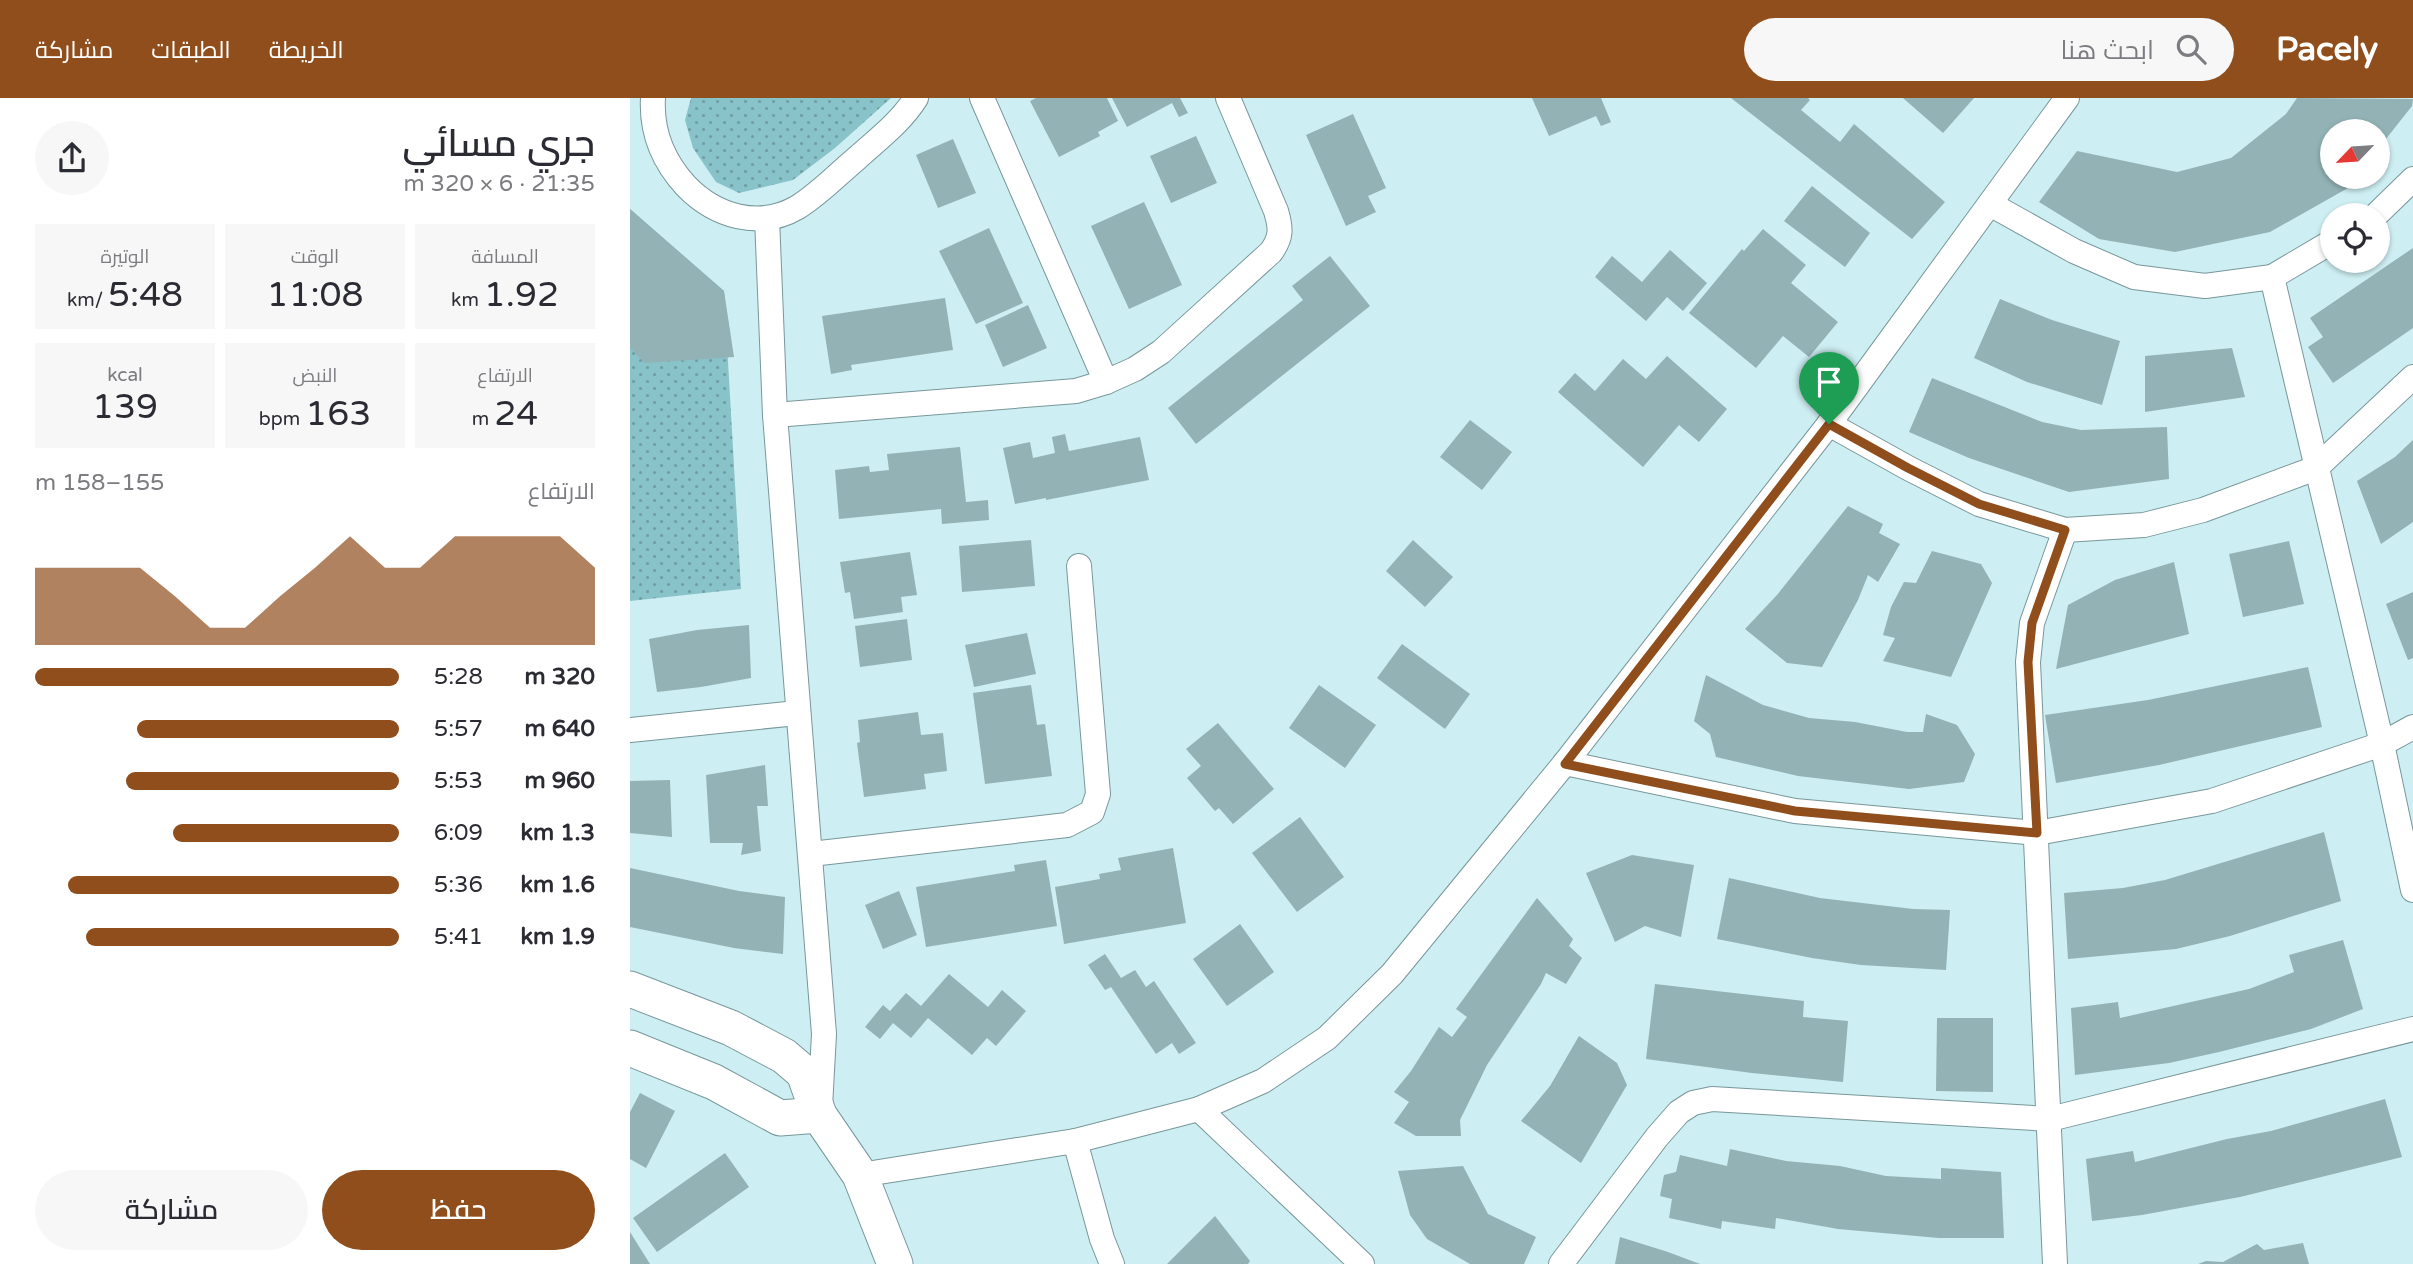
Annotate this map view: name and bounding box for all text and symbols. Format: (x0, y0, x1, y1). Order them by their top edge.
search box (1744, 18, 2234, 81)
icon: search (2172, 30, 2210, 68)
text: Pacely (2276, 30, 2378, 69)
text: ابحث هنا (2060, 35, 2154, 66)
text: مشاركة (35, 36, 113, 65)
text: الطبقات (151, 36, 231, 65)
text: الخريطة (269, 36, 344, 65)
north arrow (2320, 119, 2390, 189)
map controls (2320, 119, 2390, 273)
button: share (35, 121, 109, 195)
text: جري مسائي (403, 121, 595, 167)
text: 21:35 · 6 × 320 m (403, 170, 595, 198)
button: locate (2320, 203, 2390, 273)
text: الوتيرة (101, 246, 149, 268)
text: الوقت (291, 246, 339, 268)
text: المسافة (471, 246, 539, 268)
text: 5:48 (108, 274, 183, 316)
text: 11:08 (266, 274, 364, 316)
text: 1.92 (484, 274, 559, 316)
text: /km (67, 289, 108, 311)
text: km (451, 289, 484, 311)
pin (1799, 352, 1859, 424)
icon: arrive (1810, 363, 1848, 401)
text: kcal (107, 364, 143, 386)
text: النبض (293, 365, 337, 387)
text: الارتفاع (477, 365, 533, 387)
text: 139 (92, 386, 158, 428)
text: 163 (305, 393, 371, 435)
text: 24 (494, 393, 538, 435)
text: bpm (259, 408, 305, 430)
text: m (472, 408, 494, 430)
text: 155–158 m (35, 469, 165, 497)
text: الارتفاع (528, 478, 595, 506)
text: 5:28 (434, 663, 483, 691)
text: 320 m (525, 663, 595, 691)
text: 5:57 (434, 715, 483, 743)
text: 640 m (525, 715, 595, 743)
text: 5:53 (434, 767, 483, 795)
text: 960 m (525, 767, 595, 795)
text: 6:09 (434, 819, 483, 847)
text: 1.3 km (520, 819, 595, 847)
text: 5:36 (434, 871, 483, 899)
text: 1.6 km (520, 871, 595, 899)
text: 5:41 (434, 923, 483, 951)
text: 1.9 km (520, 923, 595, 951)
button: مشاركة (35, 1170, 308, 1250)
button: حفظ (322, 1170, 595, 1250)

